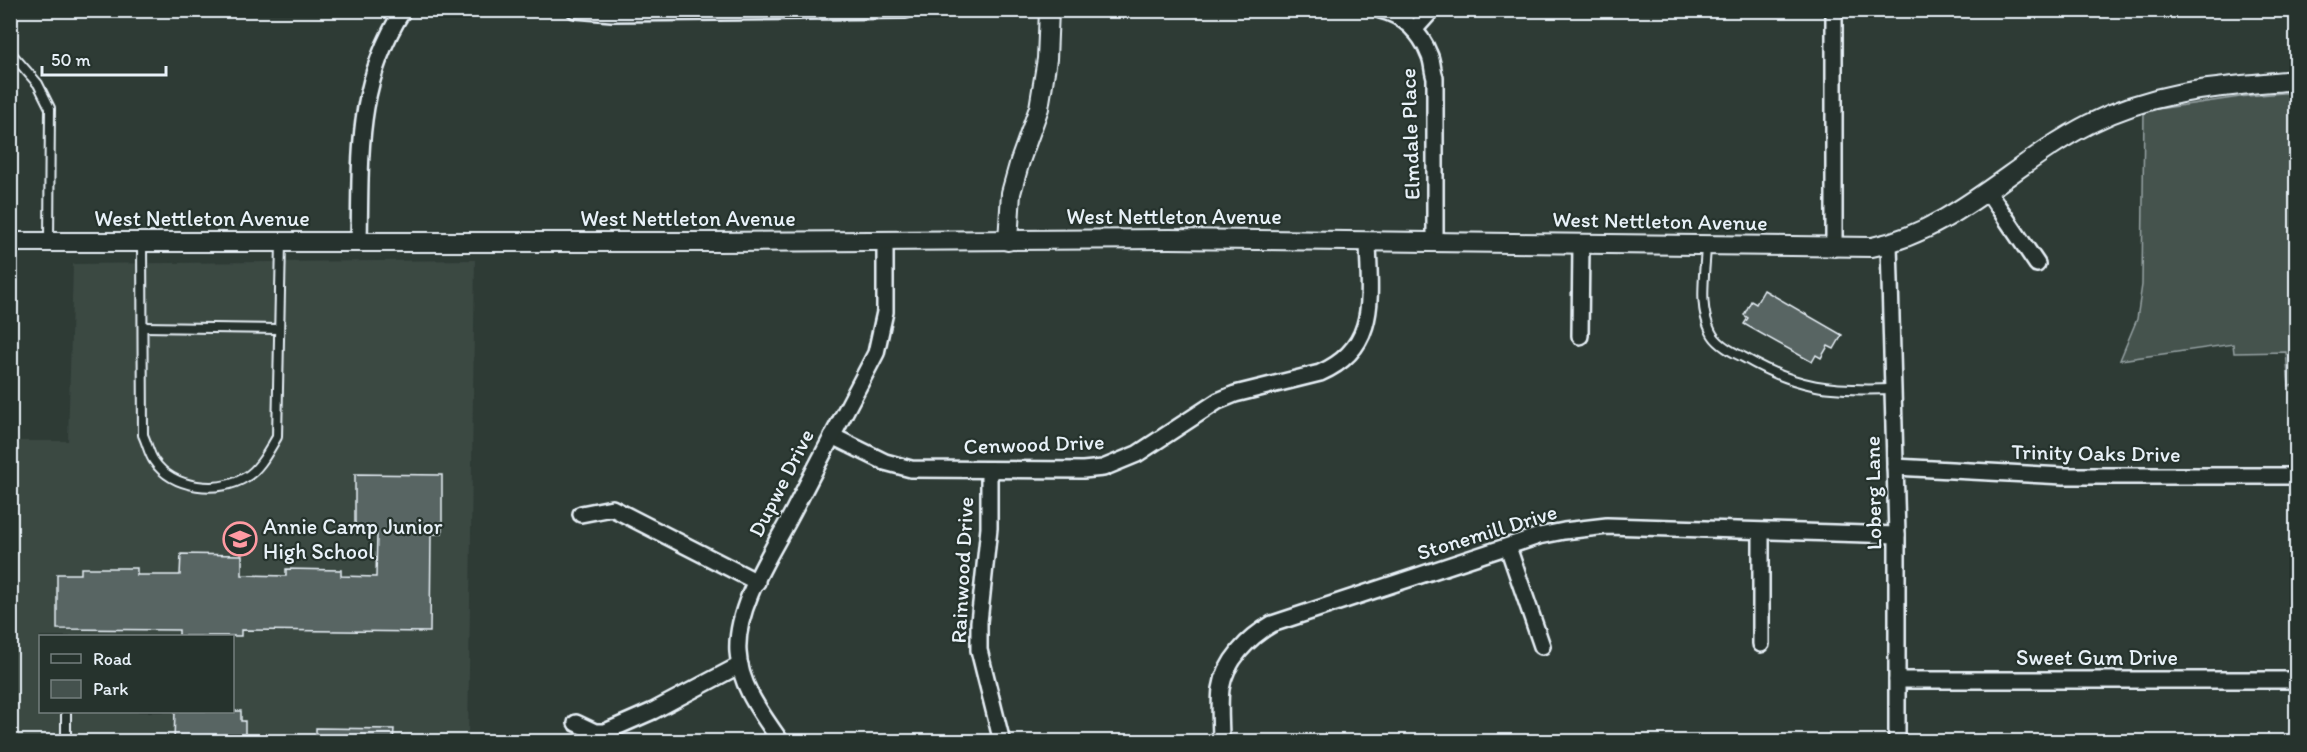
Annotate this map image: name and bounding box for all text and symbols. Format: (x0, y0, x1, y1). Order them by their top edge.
scale bar (42, 39, 166, 77)
text: 50 m (51, 49, 91, 71)
street label: Elmdale Place (1394, 67, 1426, 201)
street label: West Nettleton Avenue (1066, 203, 1282, 230)
street label: West Nettleton Avenue (94, 205, 310, 232)
street label: West Nettleton Avenue (580, 205, 796, 232)
street label: West Nettleton Avenue (1552, 206, 1768, 236)
street label: Dupwe Drive (742, 424, 820, 542)
street label: Cenwood Drive (963, 428, 1105, 460)
street label: Loberg Lane (1859, 436, 1887, 550)
street label: Trinity Oaks Drive (2011, 438, 2181, 468)
street label: Rainwood Drive (945, 496, 979, 644)
street label: Stonemill Drive (1414, 498, 1560, 566)
place label: Annie Camp Junior High School (263, 513, 443, 565)
school or university icon: Annie Camp Junior High School (222, 521, 258, 557)
legend (39, 635, 234, 713)
street label: Sweet Gum Drive (2016, 644, 2178, 671)
text: Road (93, 648, 132, 670)
text: Park (93, 678, 128, 700)

